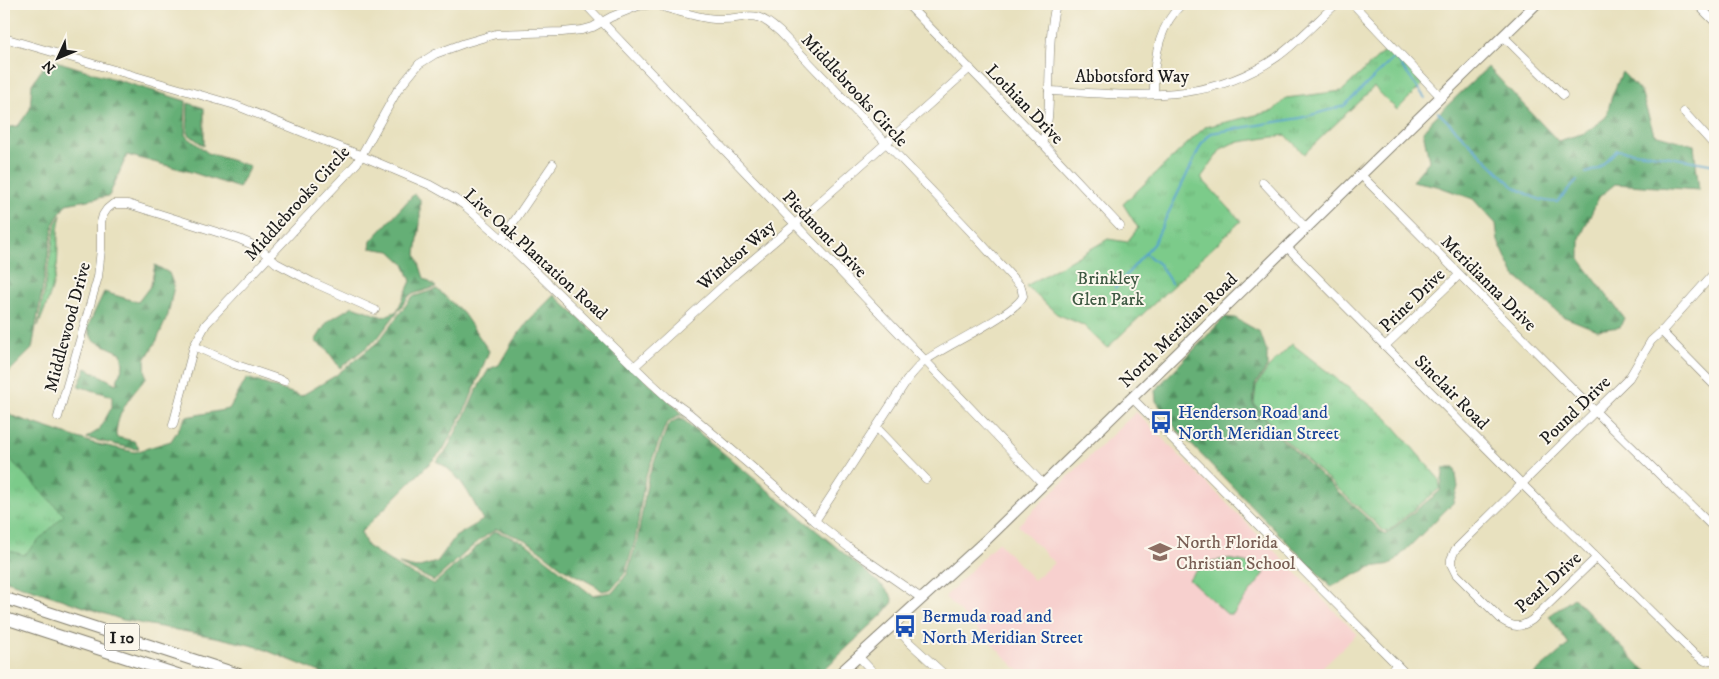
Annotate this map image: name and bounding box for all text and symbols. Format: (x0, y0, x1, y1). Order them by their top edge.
street label: Middlebrooks Circle (796, 29, 912, 152)
north arrow (32, 32, 82, 82)
text: N (39, 56, 60, 77)
street label: Lothian Drive (981, 60, 1068, 149)
street label: Abbotsford Way (1075, 66, 1190, 88)
street label: Middlebrooks Circle (240, 142, 355, 266)
street label: Live Oak Plantation Road (459, 184, 612, 325)
street label: Piedmont Drive (777, 186, 871, 283)
street label: Windsor Way (692, 216, 781, 296)
street label: Meridianna Drive (1436, 231, 1541, 336)
street label: Middlewood Drive (40, 260, 96, 395)
street label: Prine Drive (1375, 264, 1450, 337)
park label: Brinkley Glen Park (1072, 268, 1144, 311)
street label: North Meridian Road (1115, 269, 1242, 393)
street label: Sinclair Road (1409, 351, 1493, 435)
street label: Pound Drive (1536, 372, 1616, 450)
place label: Henderson Road and North Meridian Street (1178, 402, 1339, 445)
bus stop icon: Henderson Road and North Meridian Street (1148, 409, 1174, 435)
place label: North Florida Christian School (1176, 532, 1296, 575)
school or university icon: North Florida Christian School (1147, 539, 1173, 565)
street label: Pearl Drive (1511, 547, 1586, 618)
place label: Bermuda road and North Meridian Street (922, 606, 1083, 649)
bus stop icon: Bermuda road and North Meridian Street (892, 613, 918, 639)
road number: I 10 (104, 624, 140, 650)

